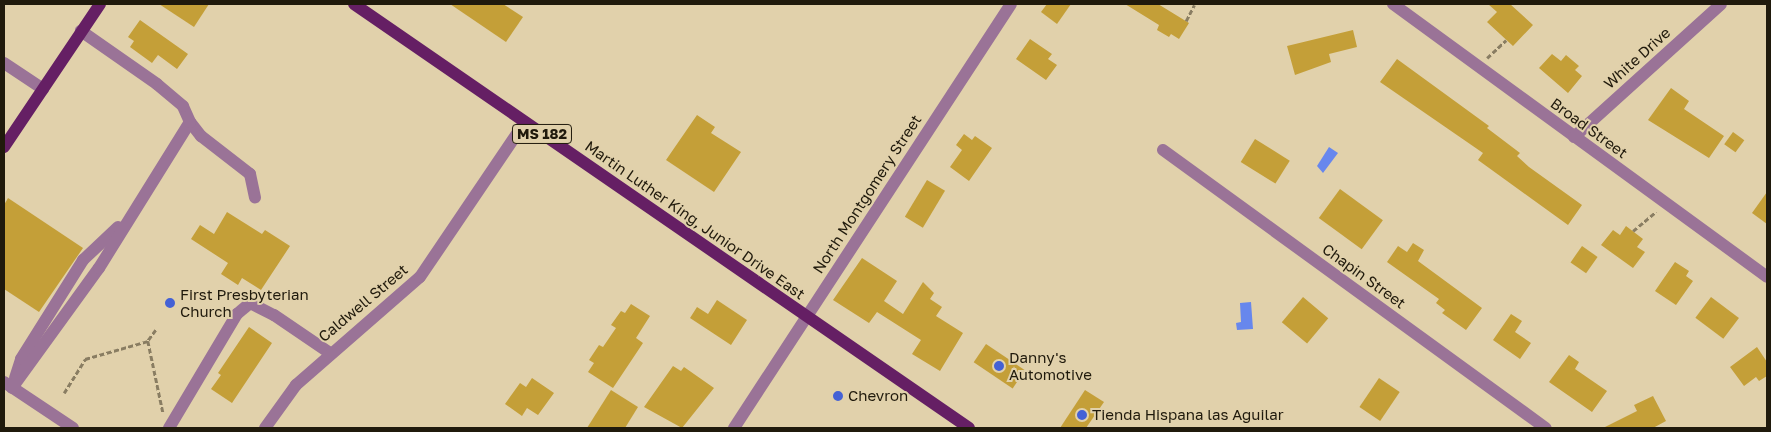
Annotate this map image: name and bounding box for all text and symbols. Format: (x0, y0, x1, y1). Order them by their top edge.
street label: White Drive (1600, 23, 1674, 93)
street label: Broad Street (1547, 94, 1631, 162)
street label: North Montgomery Street (809, 111, 925, 277)
road number: MS 182 (511, 122, 573, 146)
street label: Martin Luther King, Junior Drive East (582, 137, 808, 303)
street label: Chapin Street (1319, 240, 1409, 312)
street label: Caldwell Street (315, 260, 411, 346)
place label: First Presbyterian Church (180, 285, 309, 320)
marker: First Presbyterian Church (164, 297, 176, 309)
place label: Danny's Automotive (1009, 348, 1092, 383)
marker: Danny's Automotive (993, 360, 1005, 372)
place label: Chevron (848, 387, 908, 405)
marker: Chevron (832, 390, 844, 402)
place label: Tienda Hispana las Aguilar (1092, 406, 1284, 424)
marker: Tienda Hispana las Aguilar (1076, 409, 1088, 421)

